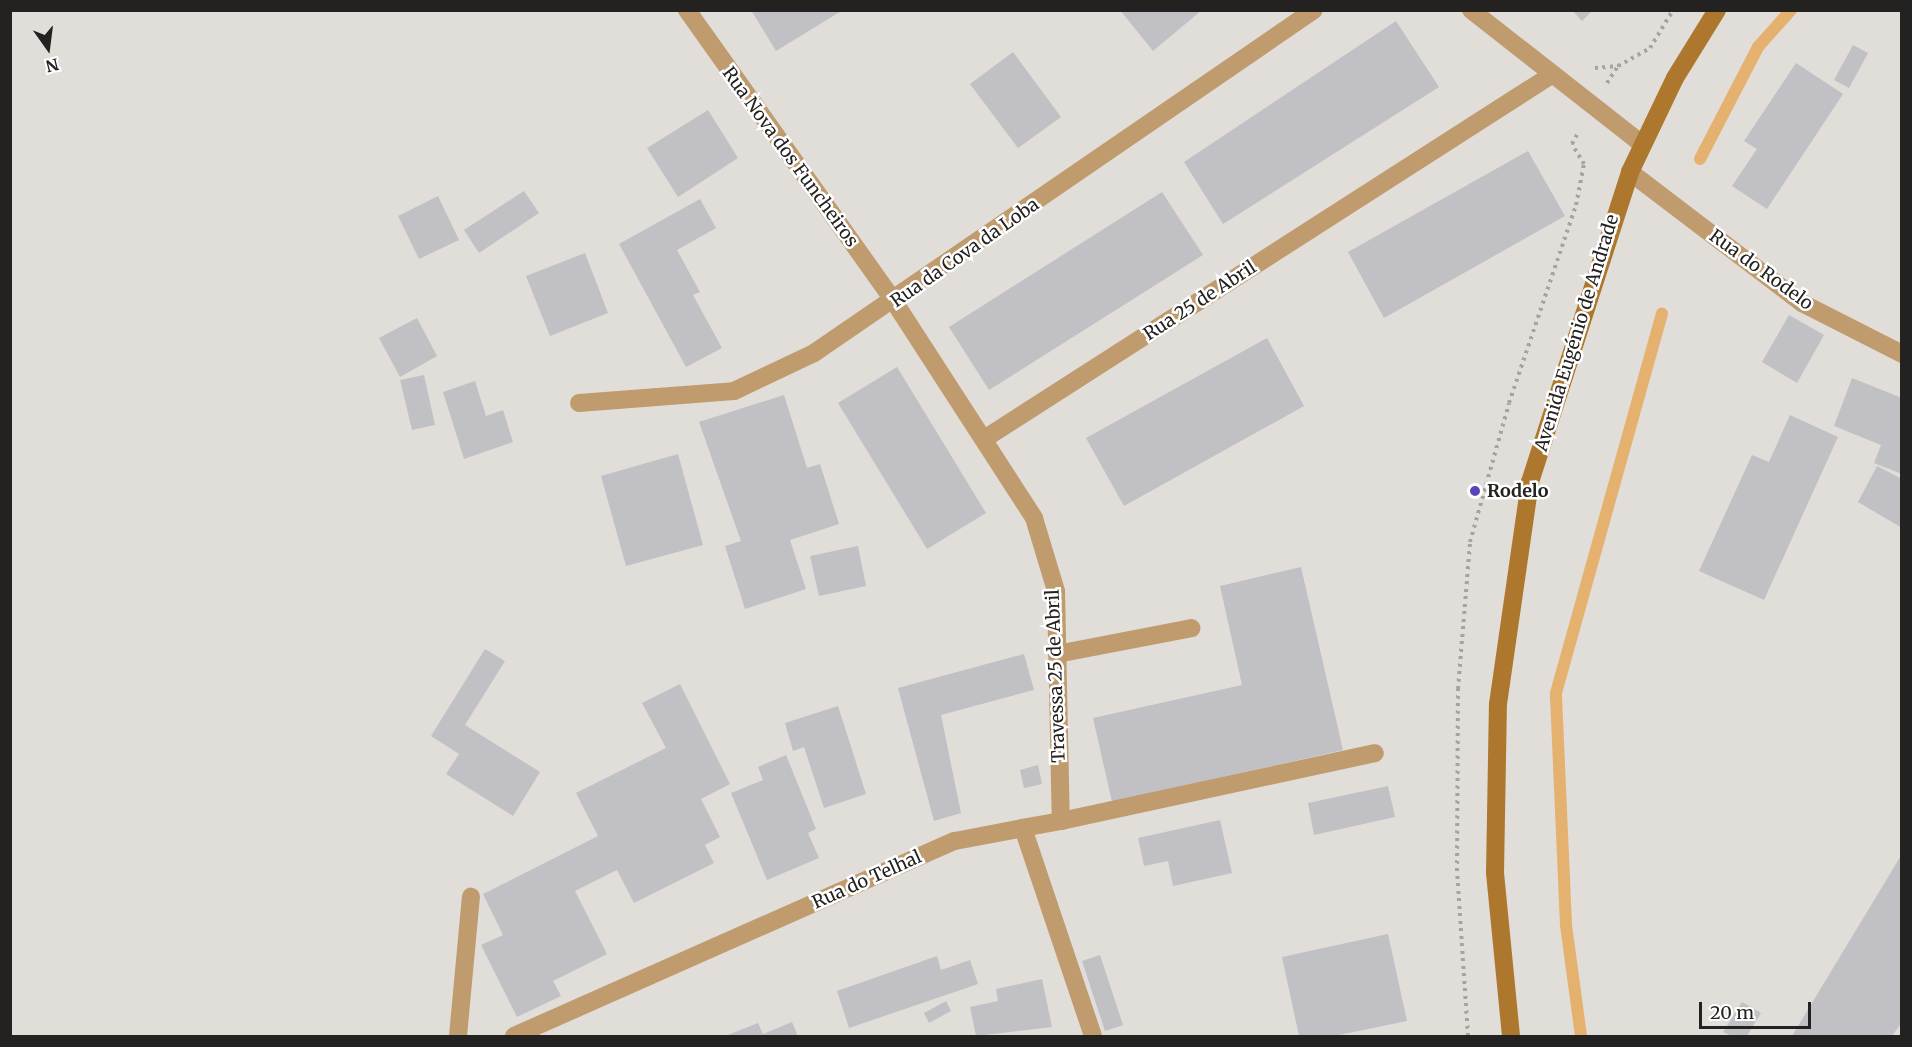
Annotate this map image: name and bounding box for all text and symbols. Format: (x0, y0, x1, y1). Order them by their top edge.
north arrow (18, 18, 78, 78)
text: N (44, 54, 61, 77)
street label: Rua Nova dos Funcheiros (717, 63, 863, 251)
street label: Rua da Cova da Loba (887, 194, 1043, 312)
street label: Avenida Eugénio de Andrade (1531, 212, 1623, 454)
street label: Rua do Rodelo (1705, 225, 1817, 315)
street label: Rua 25 de Abril (1140, 257, 1260, 345)
place label: Rodelo (1487, 480, 1548, 502)
marker: Rodelo (1468, 484, 1482, 498)
street label: Travessa 25 de Abril (1042, 589, 1070, 763)
street label: Rua do Telhal (809, 846, 925, 914)
scale bar (1702, 990, 1814, 1028)
text: 20 m (1710, 1001, 1754, 1024)

